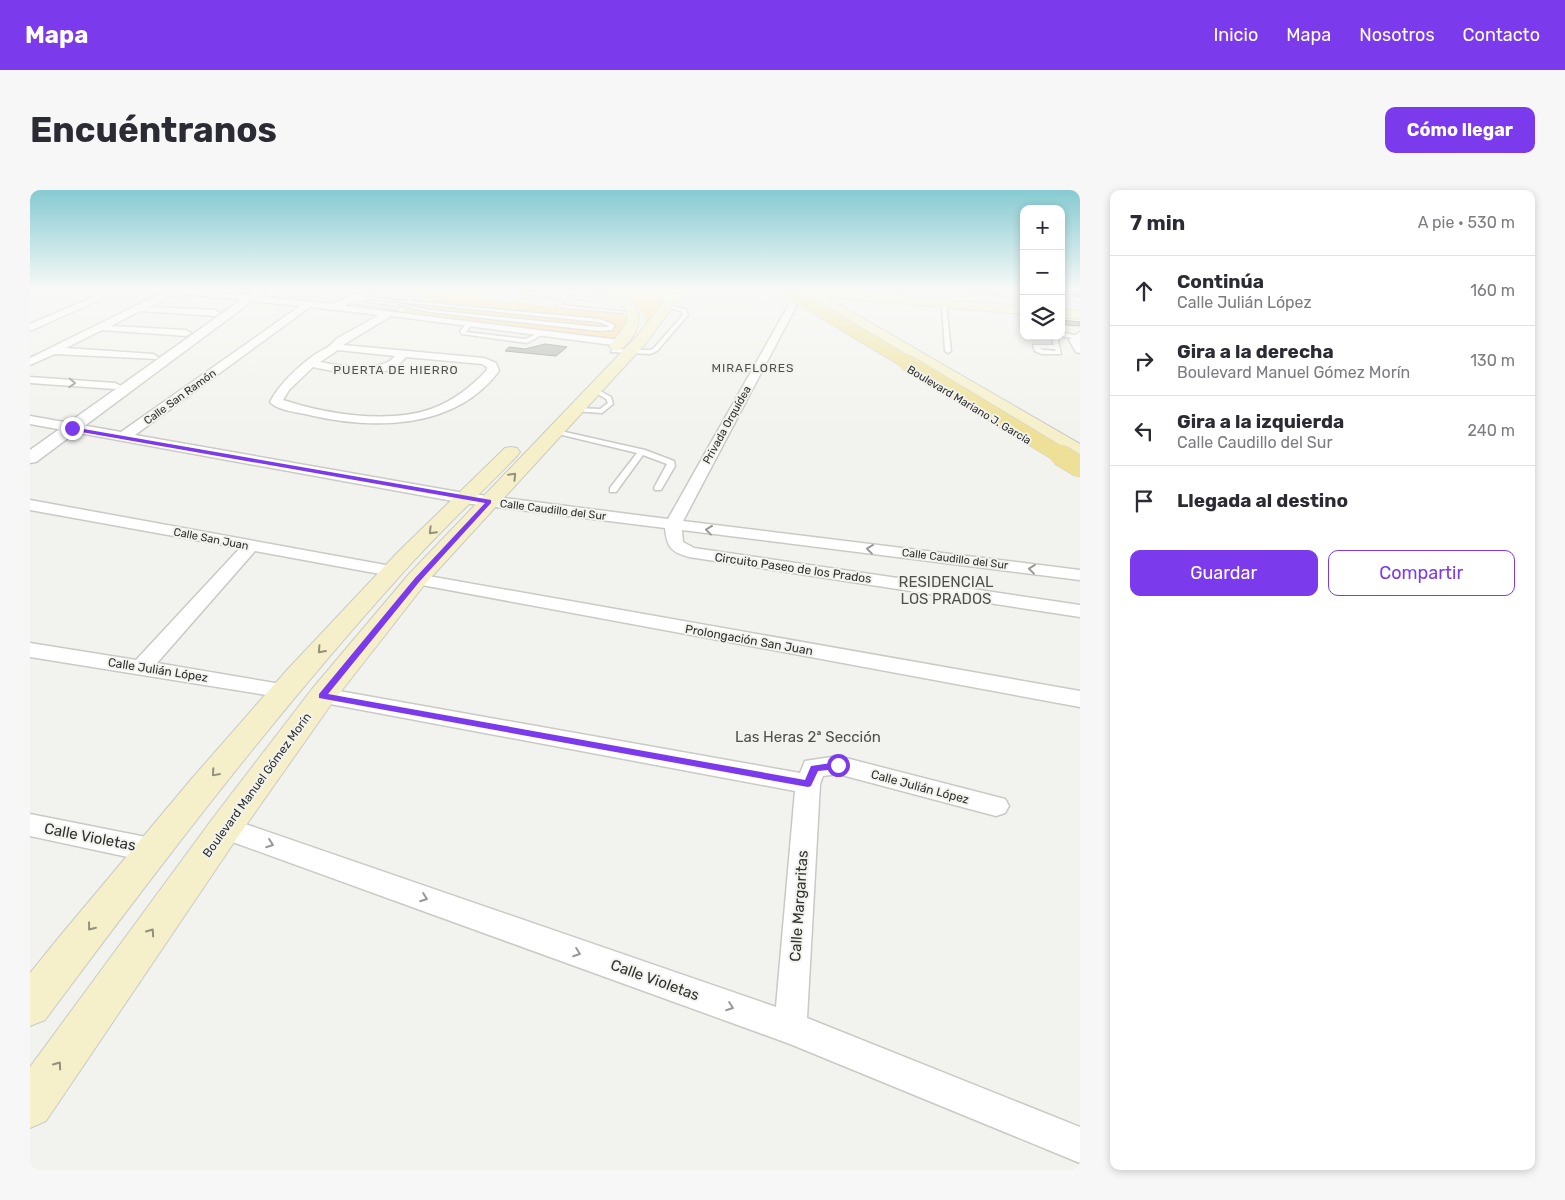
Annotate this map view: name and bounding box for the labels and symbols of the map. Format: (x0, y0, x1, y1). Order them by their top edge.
district label: MIRAFLORES (711, 361, 795, 375)
district label: PUERTA DE HIERRO (333, 363, 459, 377)
street label: Boulevard Mariano J. García (905, 363, 1033, 447)
street label: Calle San Ramón (141, 366, 219, 428)
one-way arrow (69, 377, 77, 388)
street label: Privada Orquídea (700, 384, 754, 466)
route end (61, 417, 84, 440)
one-way arrow (507, 473, 516, 482)
street label: Calle Caudillo del Sur (499, 497, 608, 523)
street label: Calle San Juan (172, 525, 250, 553)
one-way arrow (429, 525, 438, 534)
one-way arrow (705, 525, 713, 536)
one-way arrow (866, 544, 874, 555)
street label: Calle Caudillo del Sur (901, 546, 1010, 572)
street label: Circuito Paseo de los Prados (714, 550, 872, 586)
one-way arrow (1027, 564, 1035, 575)
district label: RESIDENCIAL LOS PRADOS (899, 573, 994, 608)
street label: Prolongación San Juan (684, 622, 814, 658)
one-way arrow (318, 645, 327, 654)
street label: Calle Julián López (107, 655, 209, 685)
street label: Boulevard Manuel Gómez Morín (200, 710, 314, 860)
district label: Las Heras 2ª Sección (735, 728, 881, 746)
route start (827, 754, 850, 777)
one-way arrow (211, 767, 220, 776)
street label: Calle Julián López (869, 767, 971, 807)
street label: Calle Violetas (43, 819, 138, 855)
one-way arrow (266, 838, 274, 848)
street label: Calle Margaritas (786, 849, 812, 962)
one-way arrow (419, 892, 427, 902)
one-way arrow (88, 921, 97, 931)
one-way arrow (145, 928, 154, 938)
one-way arrow (572, 947, 581, 957)
street label: Calle Violetas (608, 956, 702, 1004)
one-way arrow (725, 1001, 734, 1011)
one-way arrow (52, 1061, 61, 1071)

